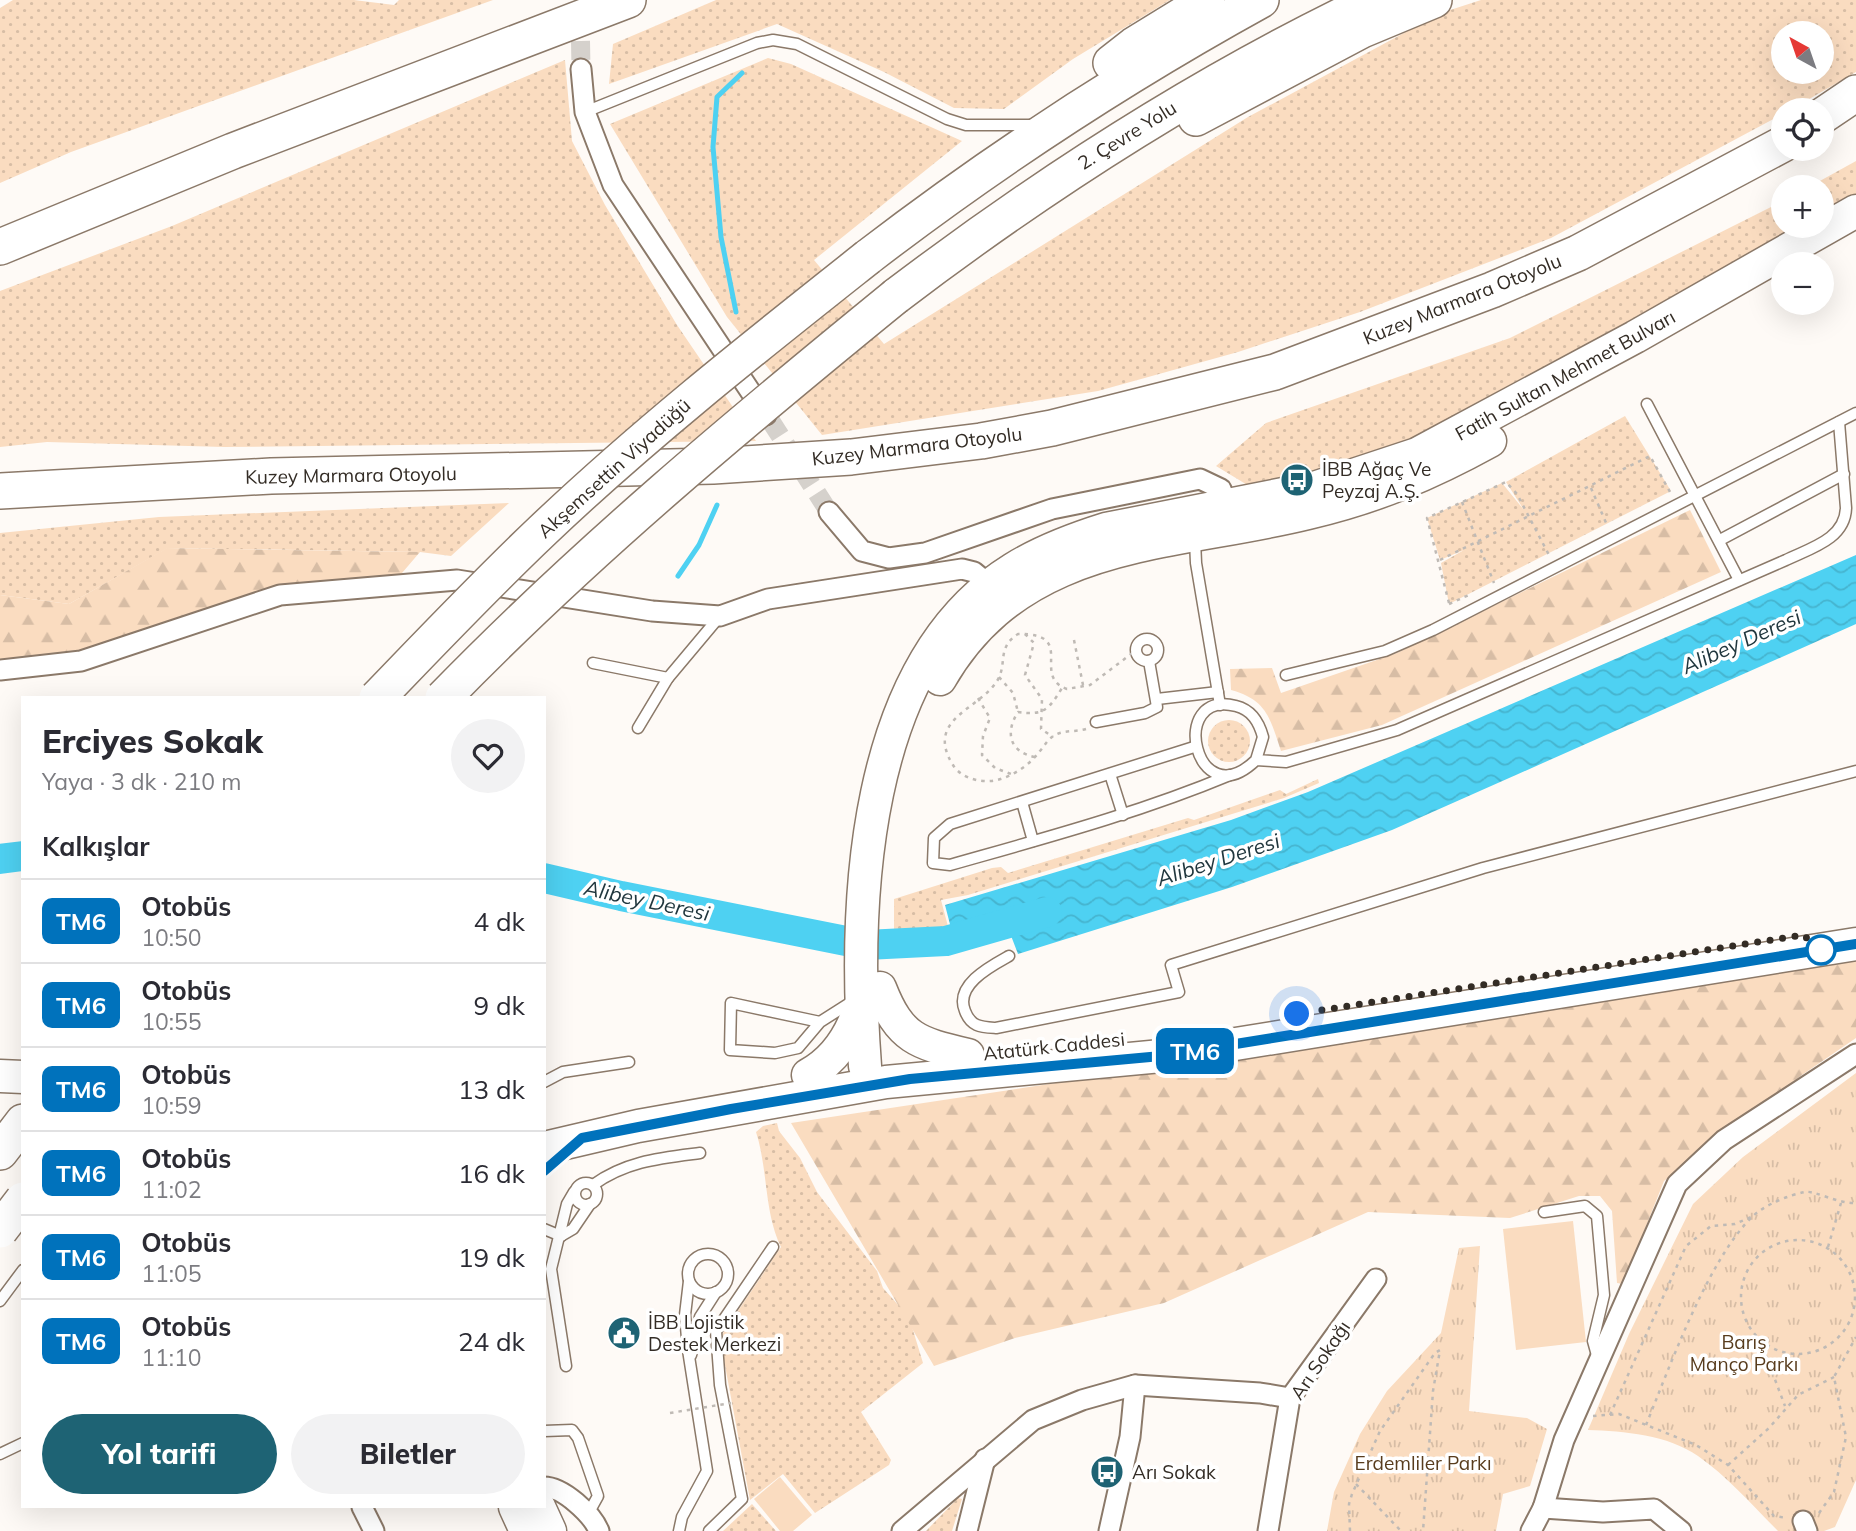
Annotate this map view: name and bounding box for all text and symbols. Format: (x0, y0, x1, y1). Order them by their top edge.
north arrow (1771, 21, 1834, 84)
map controls (1771, 21, 1834, 315)
street label: 2. Çevre Yolu (1073, 95, 1181, 175)
button: locate (1771, 98, 1834, 161)
button: + (1771, 175, 1834, 238)
street label: Kuzey Marmara Otoyolu (1359, 248, 1565, 350)
button: − (1771, 252, 1834, 315)
street label: Fatih Sultan Mehmet Bulvarı (1451, 304, 1679, 446)
street label: Akşemsettin Viyadüğü (533, 393, 695, 543)
street label: Kuzey Marmara Otoyolu (810, 421, 1024, 471)
place label: İBB Ağaç Ve Peyzaj A.Ş. (1322, 457, 1431, 503)
street label: Kuzey Marmara Otoyolu (245, 461, 457, 489)
bus stop icon: İBB Ağaç Ve Peyzaj A.Ş. (1278, 461, 1316, 499)
water label: Alibey Deresi (1676, 603, 1805, 679)
button: heart (451, 719, 525, 793)
text: Erciyes Sokak (42, 720, 263, 761)
text: Yaya · 3 dk · 210 m (42, 767, 241, 796)
water label: Alibey Deresi (1152, 827, 1283, 891)
text: Kalkışlar (42, 830, 150, 863)
water label: Alibey Deresi (581, 874, 712, 926)
text: Otobüs (141, 890, 231, 923)
text: 4 dk (474, 905, 525, 938)
text: TM6 (56, 906, 106, 936)
text: 10:50 (141, 923, 202, 952)
unlabelled marker (1806, 935, 1836, 965)
text: Otobüs (141, 974, 231, 1007)
text: 9 dk (474, 989, 525, 1022)
text: TM6 (56, 990, 106, 1020)
your location (1279, 996, 1314, 1031)
text: 10:55 (141, 1007, 202, 1036)
street label: Atatürk Caddesi (982, 1027, 1126, 1065)
line badge: TM6 (1155, 1028, 1235, 1074)
text: TM6 (1170, 1036, 1220, 1066)
text: Otobüs (141, 1058, 231, 1091)
text: 13 dk (458, 1073, 525, 1106)
text: TM6 (56, 1074, 106, 1104)
text: 10:59 (141, 1091, 202, 1120)
text: Otobüs (141, 1142, 231, 1175)
text: 16 dk (458, 1157, 525, 1190)
text: TM6 (56, 1158, 106, 1188)
text: 11:02 (141, 1175, 202, 1204)
text: Otobüs (141, 1226, 231, 1259)
text: 19 dk (458, 1241, 525, 1274)
text: TM6 (56, 1242, 106, 1272)
text: 11:05 (141, 1259, 202, 1288)
text: Otobüs (141, 1310, 231, 1343)
place label: İBB Lojistik Destek Merkezi (648, 1310, 781, 1356)
public building icon: İBB Lojistik Destek Merkezi (605, 1314, 643, 1352)
street label: Arı Sokağı (1285, 1316, 1355, 1404)
text: 24 dk (458, 1325, 525, 1358)
text: TM6 (56, 1326, 106, 1356)
park label: Barış Manço Parkı (1690, 1330, 1798, 1376)
text: 11:10 (141, 1343, 202, 1372)
button: Yol tarifi (42, 1414, 277, 1494)
button: Biletler (291, 1414, 525, 1494)
park label: Erdemliler Parkı (1355, 1451, 1491, 1475)
bus stop icon: Arı Sokak (1088, 1453, 1126, 1491)
place label: Arı Sokak (1132, 1460, 1216, 1484)

